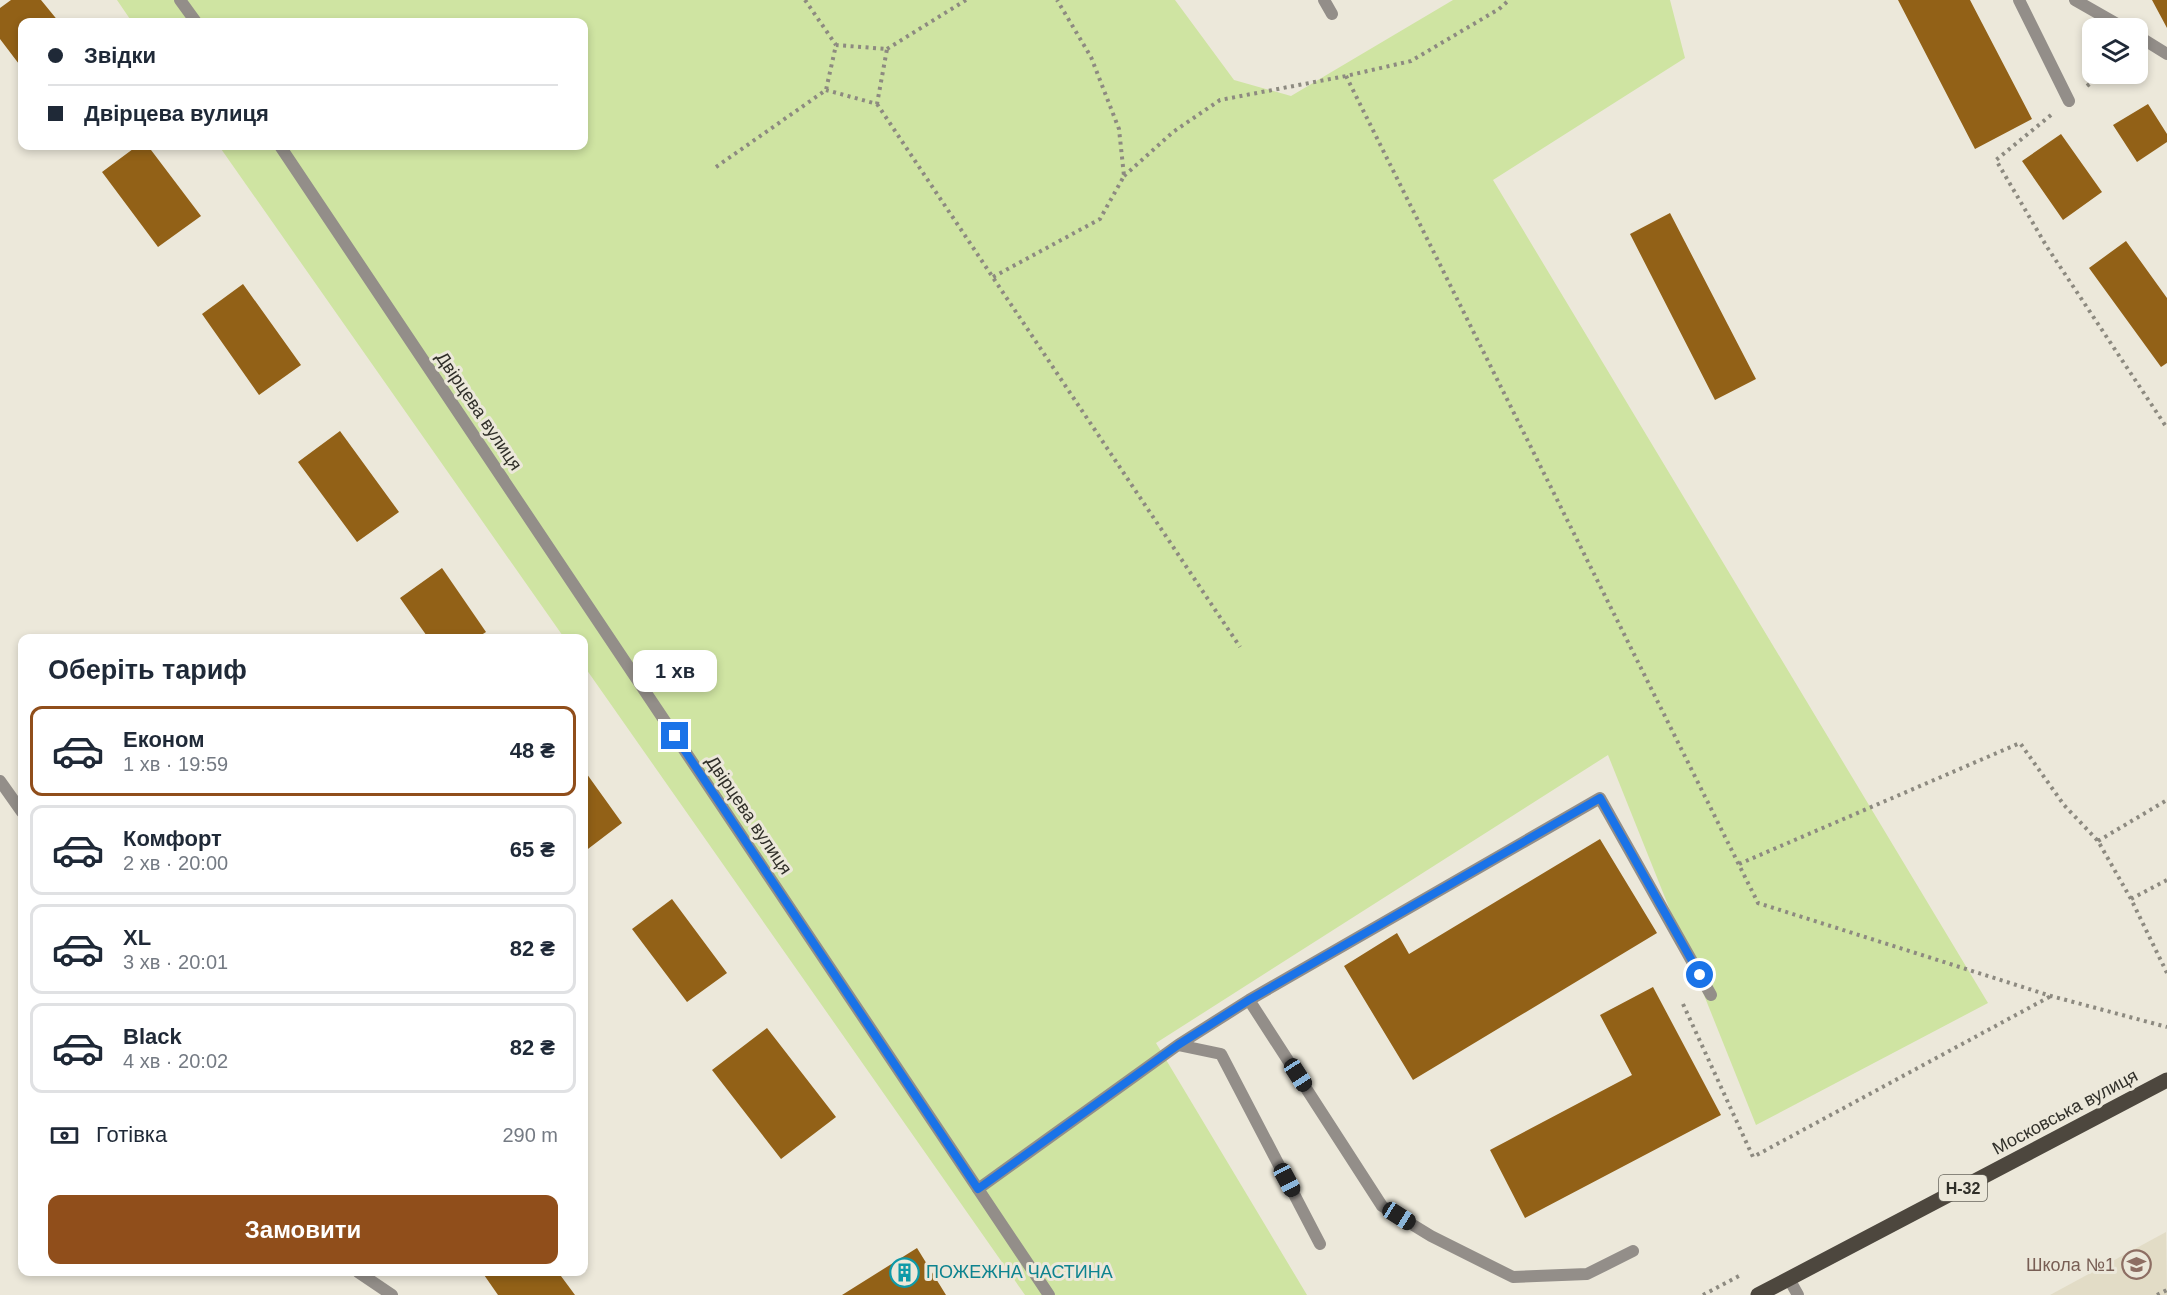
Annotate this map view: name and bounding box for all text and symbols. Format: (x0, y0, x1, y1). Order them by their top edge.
map controls (2082, 18, 2148, 84)
button: layers (2082, 18, 2148, 84)
text: Звідки (84, 43, 156, 68)
text: Двірцева вулиця (84, 101, 269, 126)
street label: Двірцева вулиця (432, 348, 526, 474)
callout: 1 хв (633, 649, 717, 691)
text: Оберіть тариф (48, 655, 247, 685)
text: 1 хв (655, 660, 695, 682)
route end (661, 722, 688, 749)
icon: car (51, 724, 105, 778)
text: Економ (123, 727, 205, 752)
text: 48 ₴ (510, 738, 555, 763)
street label: Двірцева вулиця (702, 752, 796, 878)
text: 1 хв · 19:59 (123, 753, 228, 775)
icon: car (51, 823, 105, 877)
text: Комфорт (123, 826, 222, 851)
text: 65 ₴ (510, 837, 555, 862)
text: 2 хв · 20:00 (123, 852, 228, 874)
icon: car (51, 922, 105, 976)
text: XL (123, 925, 151, 950)
text: 82 ₴ (510, 936, 555, 961)
text: 3 хв · 20:01 (123, 951, 228, 973)
route start (1686, 961, 1713, 988)
icon: car (51, 1021, 105, 1075)
text: Black (123, 1024, 182, 1049)
text: 82 ₴ (510, 1035, 555, 1060)
text: 4 хв · 20:02 (123, 1050, 228, 1072)
car (1281, 1055, 1315, 1095)
street label: Московська вулиця (1989, 1065, 2141, 1159)
icon: cash (48, 1119, 81, 1152)
text: Готівка (96, 1122, 167, 1147)
text: 290 m (502, 1124, 558, 1146)
car (1271, 1160, 1303, 1200)
road number: Н-32 (1939, 1175, 1987, 1201)
button: Замовити (48, 1195, 558, 1264)
car (1379, 1199, 1419, 1233)
school or university icon: Школа №1 (2120, 1249, 2152, 1281)
place label: Школа №1 (2026, 1255, 2115, 1275)
building icon: ПОЖЕЖНА ЧАСТИНА (889, 1256, 921, 1288)
place label: ПОЖЕЖНА ЧАСТИНА (926, 1262, 1113, 1282)

